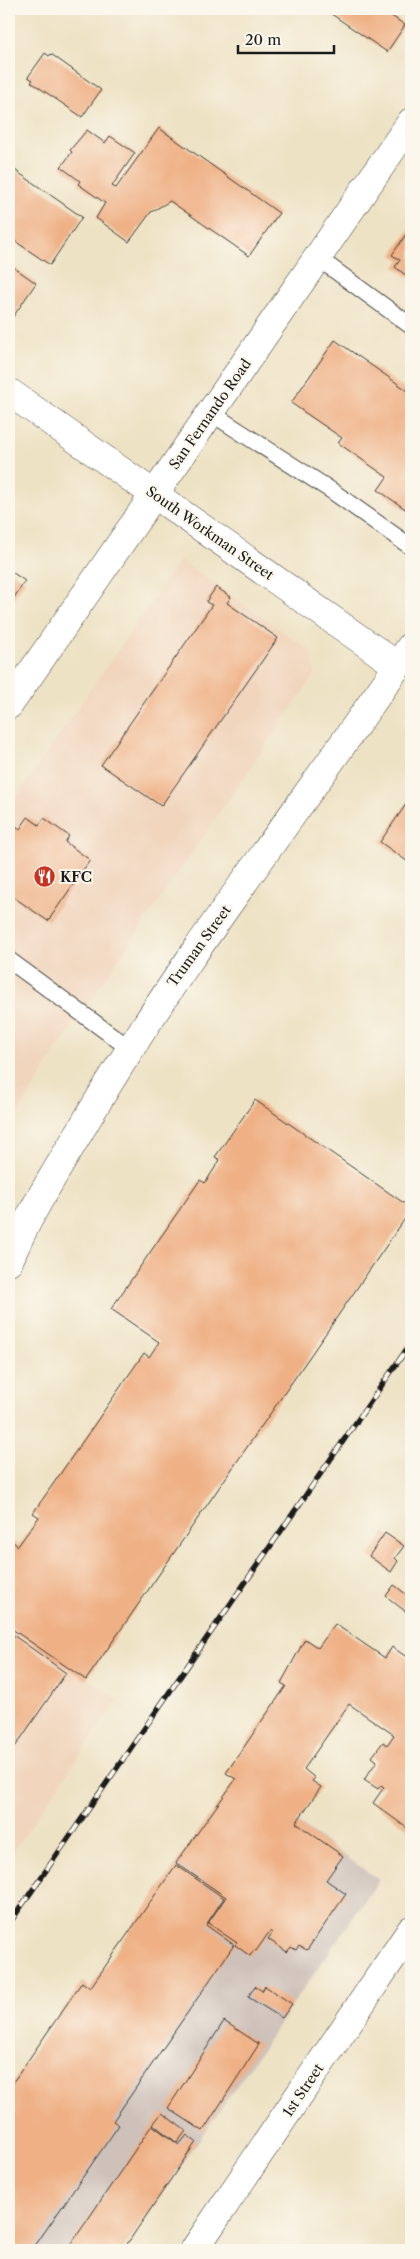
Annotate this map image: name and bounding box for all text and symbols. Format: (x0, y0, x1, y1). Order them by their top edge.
scale bar (238, 22, 334, 54)
text: 20 m (245, 30, 281, 49)
street label: San Fernando Road (165, 355, 255, 473)
street label: South Workman Street (143, 482, 277, 584)
restaurant icon: KFC (32, 865, 56, 889)
place label: KFC (60, 868, 92, 886)
street label: Truman Street (163, 902, 235, 990)
street label: 1st Street (279, 2060, 327, 2120)

